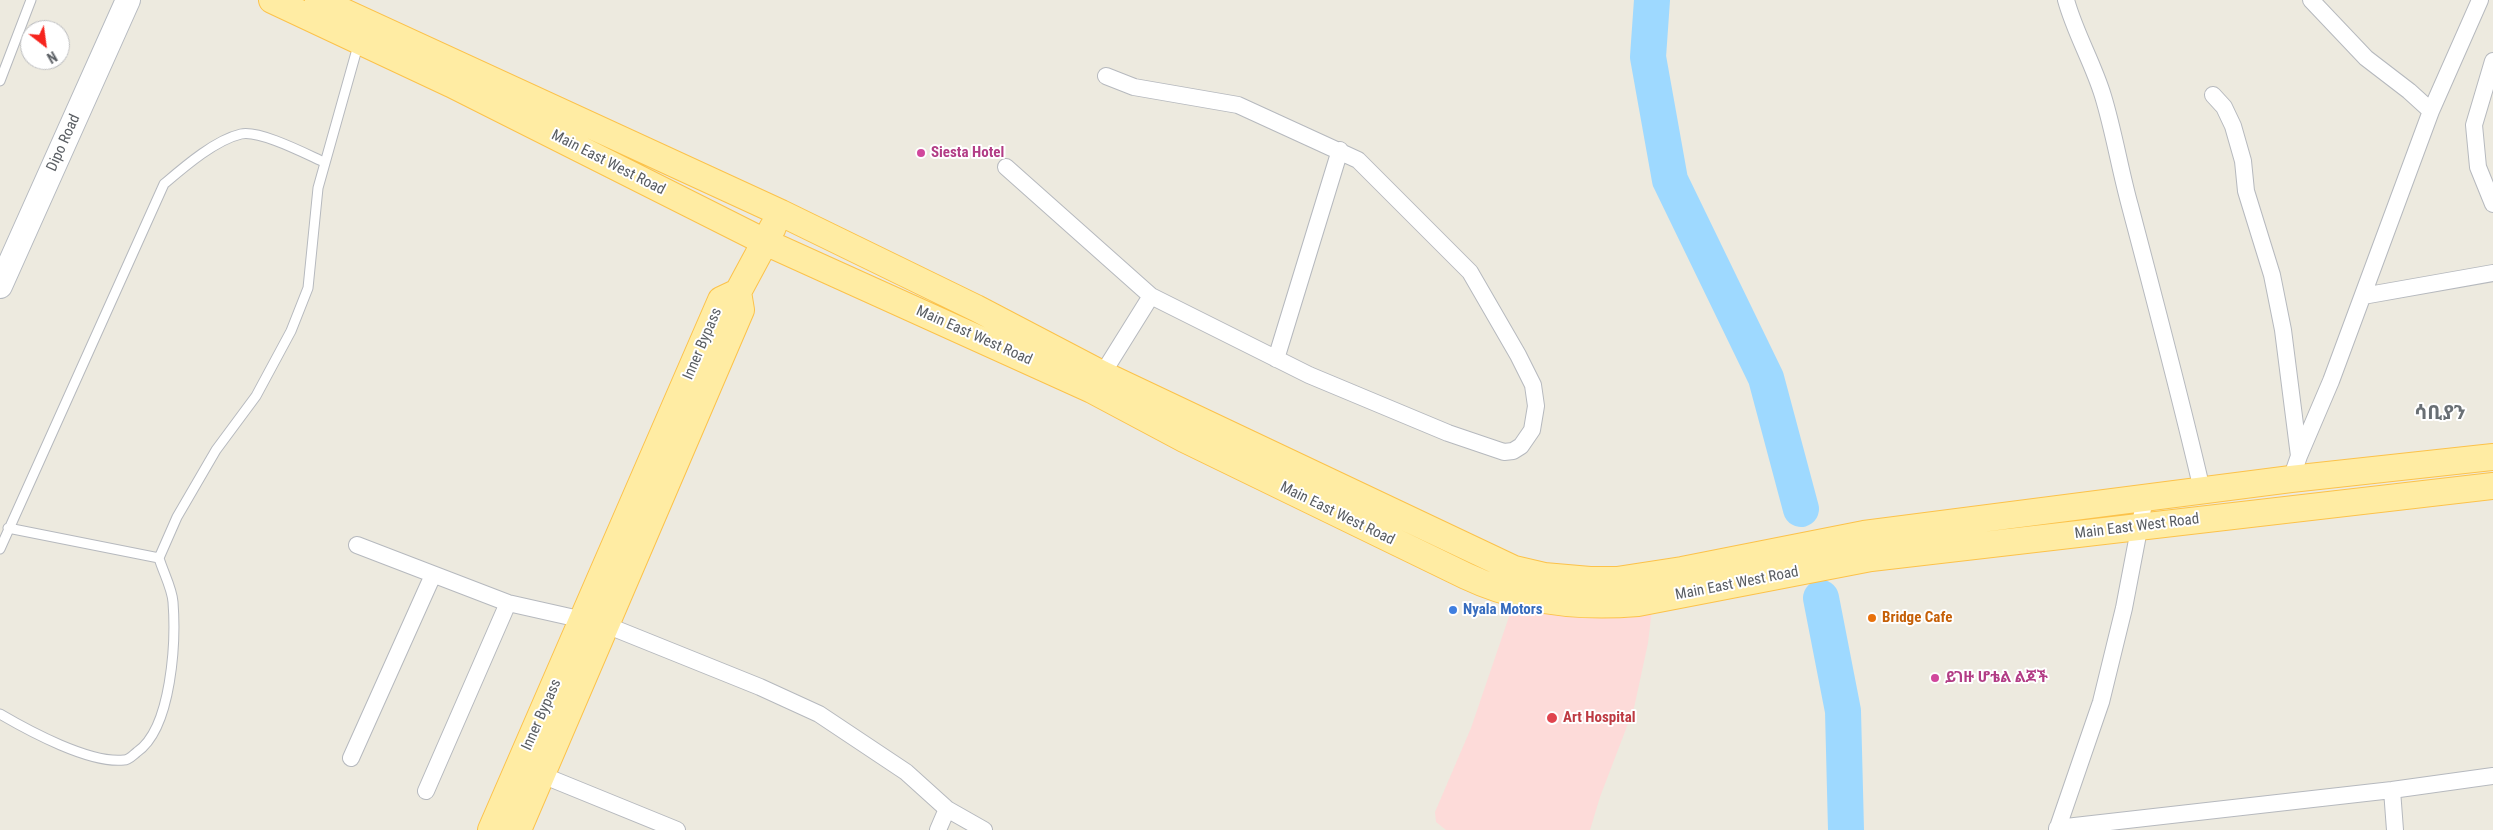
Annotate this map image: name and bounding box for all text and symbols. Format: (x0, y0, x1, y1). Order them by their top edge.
north arrow (20, 20, 70, 70)
text: N (44, 48, 60, 66)
street label: Dipo Road (43, 112, 85, 174)
street label: Main East West Road (548, 127, 668, 199)
place label: Siesta Hotel (931, 144, 1004, 162)
marker: Siesta Hotel (915, 147, 927, 159)
street label: Main East West Road (913, 302, 1035, 370)
street label: Inner Bypass (680, 305, 726, 383)
district label: ሳቢያን (2414, 402, 2466, 426)
street label: Main East West Road (1277, 478, 1397, 550)
street label: Main East West Road (2074, 510, 2200, 544)
street label: Main East West Road (1674, 563, 1800, 605)
place label: Nyala Motors (1463, 601, 1543, 619)
marker: Nyala Motors (1447, 604, 1459, 616)
place label: Bridge Cafe (1882, 609, 1952, 627)
marker: Bridge Cafe (1866, 612, 1878, 624)
place label: ይገዙ ሆቴል ልጆች (1945, 669, 2048, 687)
marker: ይገዙ ሆቴል ልጆች (1929, 672, 1941, 684)
street label: Inner Bypass (518, 677, 566, 753)
place label: Art Hospital (1563, 709, 1635, 727)
marker: Art Hospital (1545, 711, 1559, 725)

